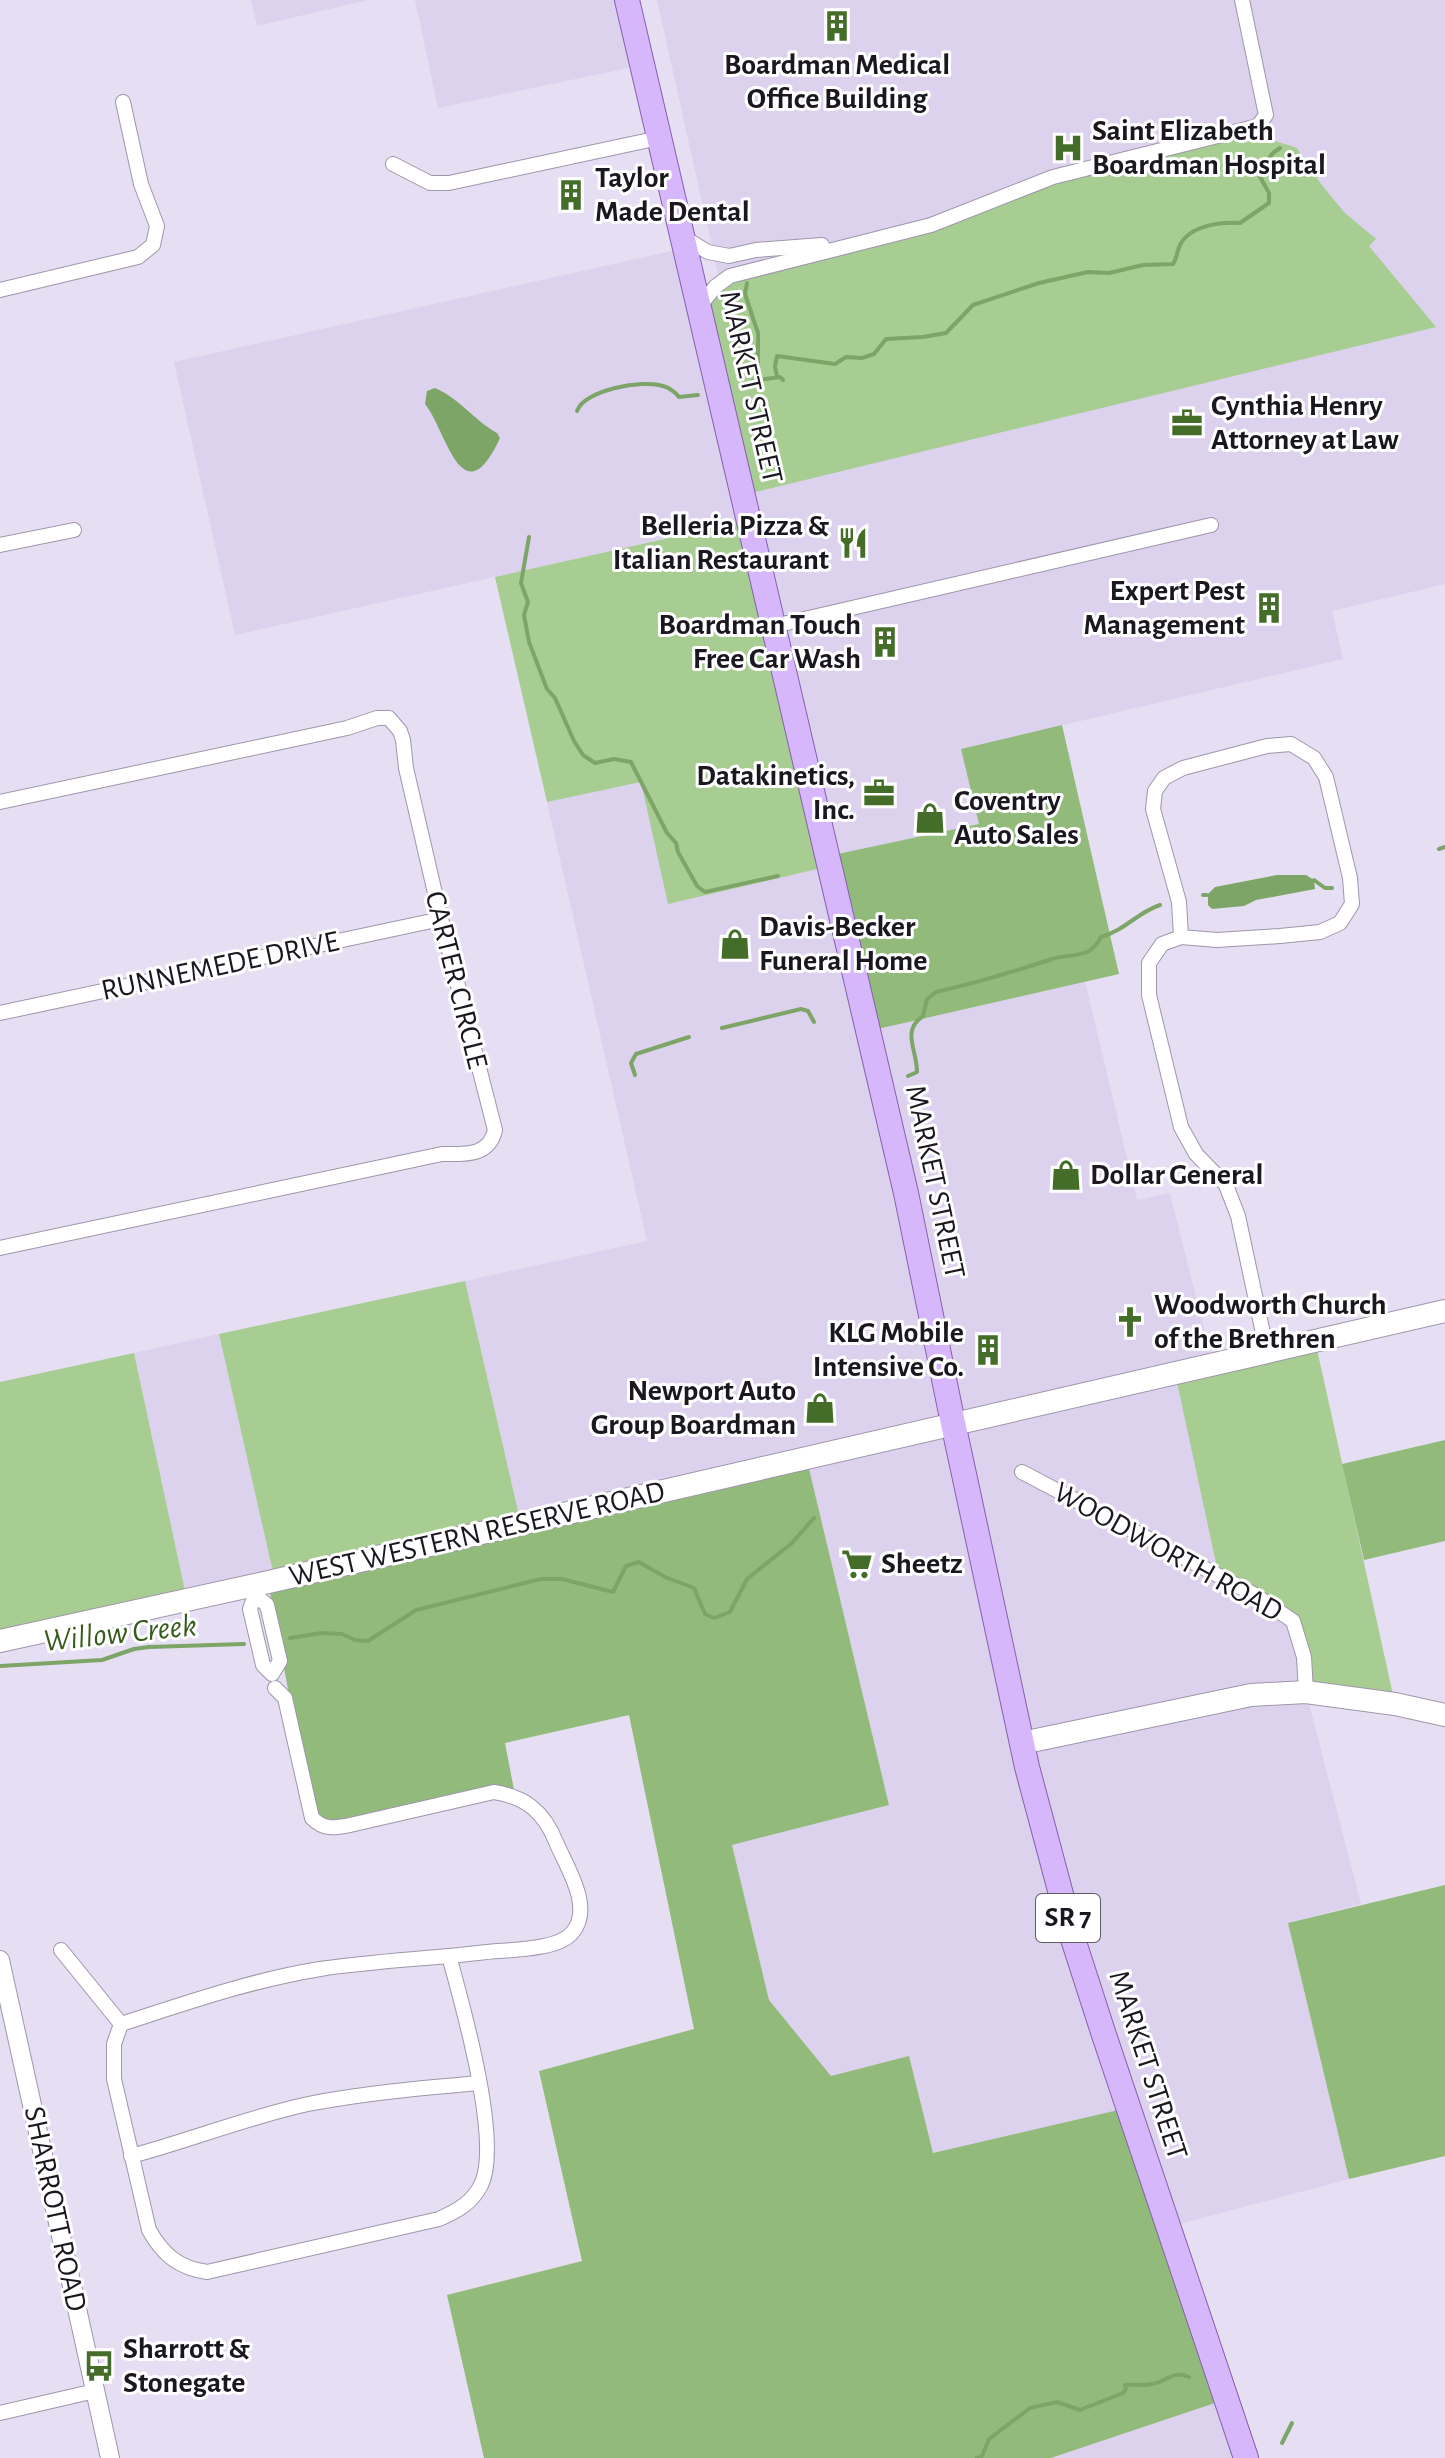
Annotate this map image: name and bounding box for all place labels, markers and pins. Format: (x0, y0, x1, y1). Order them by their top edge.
building icon: Boardman Medical Office Building (820, 9, 854, 43)
place label: Boardman Medical Office Building (724, 50, 950, 114)
place label: Saint Elizabeth Boardman Hospital (1092, 116, 1326, 180)
hospital icon: Saint Elizabeth Boardman Hospital (1051, 131, 1085, 165)
place label: Taylor Made Dental (595, 163, 750, 227)
building icon: Taylor Made Dental (554, 178, 588, 212)
place label: Cynthia Henry Attorney at Law (1211, 391, 1399, 455)
office icon: Cynthia Henry Attorney at Law (1170, 406, 1204, 440)
place label: Belleria Pizza & Italian Restaurant (613, 511, 830, 575)
restaurant icon: Belleria Pizza & Italian Restaurant (836, 526, 870, 560)
place label: Expert Pest Management (1083, 576, 1245, 640)
building icon: Expert Pest Management (1252, 591, 1286, 625)
place label: Boardman Touch Free Car Wash (659, 610, 861, 674)
building icon: Boardman Touch Free Car Wash (868, 625, 902, 659)
place label: Datakinetics, Inc. (696, 761, 855, 825)
office icon: Datakinetics, Inc. (862, 776, 896, 810)
place label: Coventry Auto Sales (954, 786, 1079, 850)
shop icon: Coventry Auto Sales (913, 801, 947, 835)
place label: Davis-Becker Funeral Home (759, 912, 927, 976)
shop icon: Davis-Becker Funeral Home (718, 927, 752, 961)
shop icon: Dollar General (1049, 1158, 1083, 1192)
place label: Dollar General (1090, 1160, 1263, 1190)
place label: Woodworth Church of the Brethren (1154, 1290, 1387, 1354)
church icon: Woodworth Church of the Brethren (1113, 1305, 1147, 1339)
place label: KLG Mobile Intensive Co. (813, 1318, 964, 1382)
building icon: KLG Mobile Intensive Co. (971, 1333, 1005, 1367)
place label: Newport Auto Group Boardman (591, 1376, 796, 1440)
shop icon: Newport Auto Group Boardman (803, 1391, 837, 1425)
supermarket icon: Sheetz (840, 1547, 874, 1581)
place label: Sheetz (881, 1549, 963, 1579)
place label: Sharrott & Stonegate (123, 2334, 251, 2398)
bus stop icon: Sharrott & Stonegate (82, 2349, 116, 2383)

